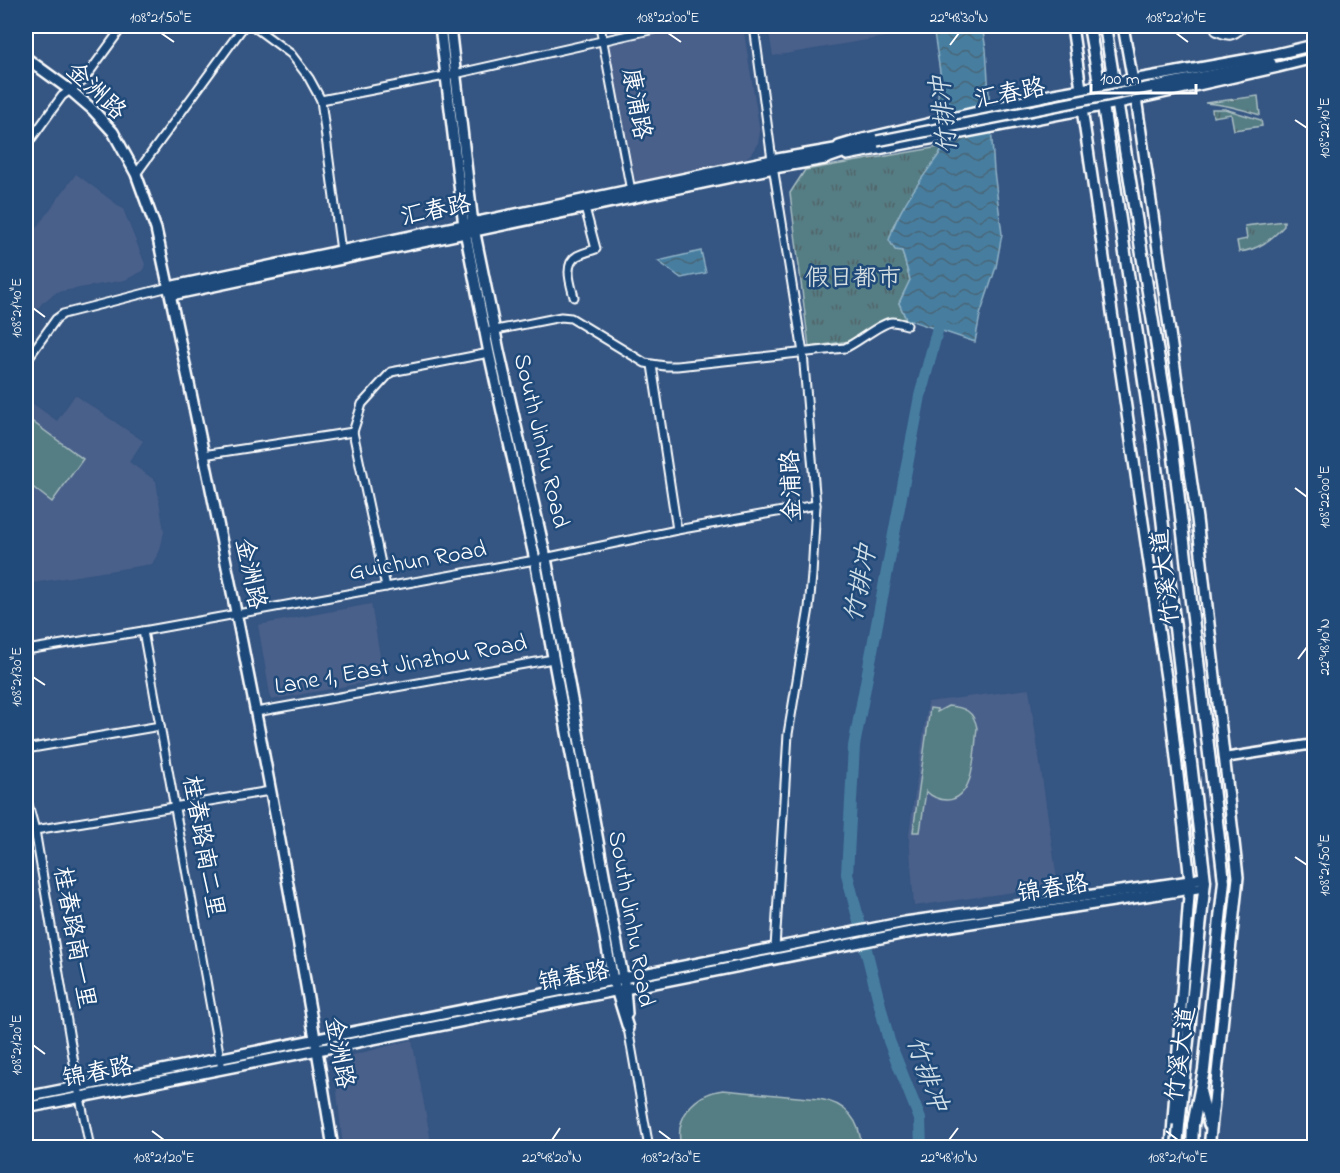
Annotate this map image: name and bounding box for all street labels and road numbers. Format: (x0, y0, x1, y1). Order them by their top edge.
street label: 金洲路 (57, 55, 133, 129)
street label: 康浦路 (612, 66, 658, 142)
street label: 汇春路 (971, 71, 1049, 119)
street label: 汇春路 (397, 187, 475, 237)
street label: South Jinhu Road (503, 350, 577, 532)
street label: 金浦路 (774, 449, 812, 523)
street label: 竹溪大道 (1144, 527, 1190, 627)
street label: Guichun Road (347, 533, 490, 591)
street label: 金洲路 (224, 535, 274, 613)
street label: Lane 1, East Jinzhou Road (272, 626, 530, 705)
street label: 桂春路南二里 (172, 773, 232, 921)
street label: South Jinhu Road (597, 828, 663, 1010)
street label: 桂春路南一里 (43, 864, 103, 1012)
street label: 锦春路 (1015, 867, 1091, 913)
street label: 锦春路 (535, 954, 613, 1002)
street label: 竹溪大道 (1158, 1004, 1206, 1104)
street label: 金洲路 (315, 1015, 361, 1091)
street label: 锦春路 (59, 1050, 137, 1098)

